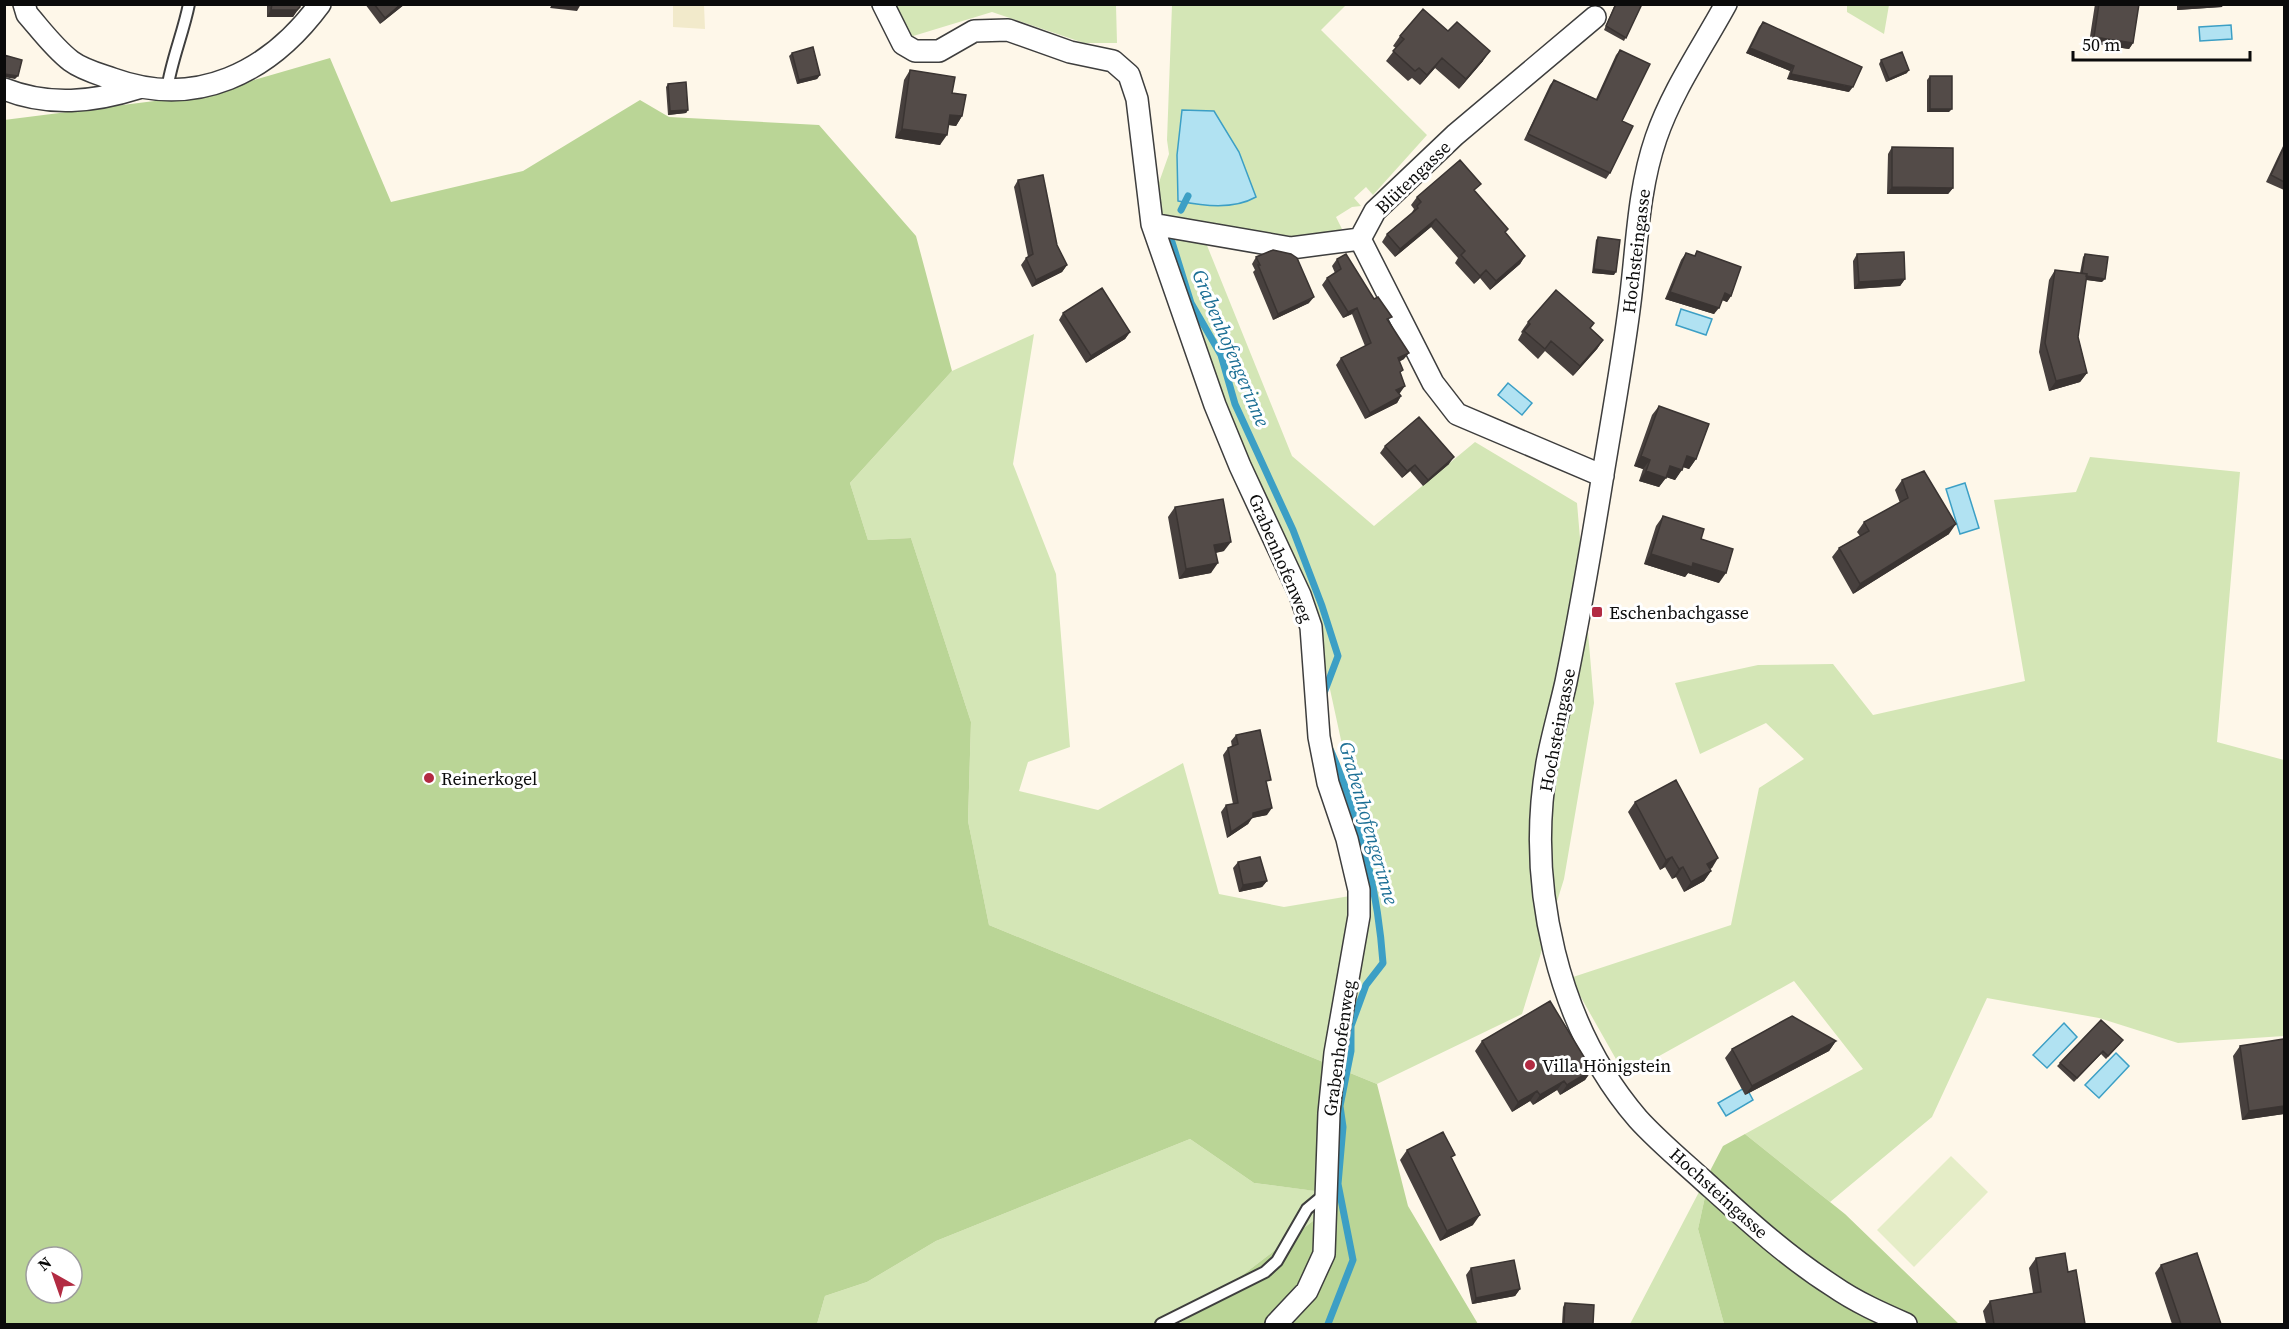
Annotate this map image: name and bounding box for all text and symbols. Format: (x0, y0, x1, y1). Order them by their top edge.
scale bar (2073, 24, 2250, 62)
text: 50 m (2082, 32, 2120, 57)
street label: Blütengasse (1370, 135, 1456, 219)
street label: Hochsteingasse (1616, 187, 1656, 315)
water label: Grabenhofengerinne (1185, 265, 1277, 431)
street label: Grabenhofenweg (1243, 490, 1319, 626)
place label: Eschenbachgasse (1609, 600, 1749, 625)
marker: Eschenbachgasse (1590, 605, 1604, 619)
street label: Hochsteingasse (1533, 666, 1581, 794)
water label: Grabenhofengerinne (1332, 738, 1406, 908)
place label: Reinerkogel (441, 766, 537, 791)
marker: Reinerkogel (422, 771, 436, 785)
street label: Grabenhofenweg (1317, 978, 1361, 1118)
place label: Villa Hönigstein (1542, 1053, 1671, 1078)
marker: Villa Hönigstein (1523, 1058, 1537, 1072)
street label: Hochsteingasse (1664, 1142, 1774, 1244)
north arrow (24, 1245, 84, 1305)
text: N (33, 1251, 56, 1276)

